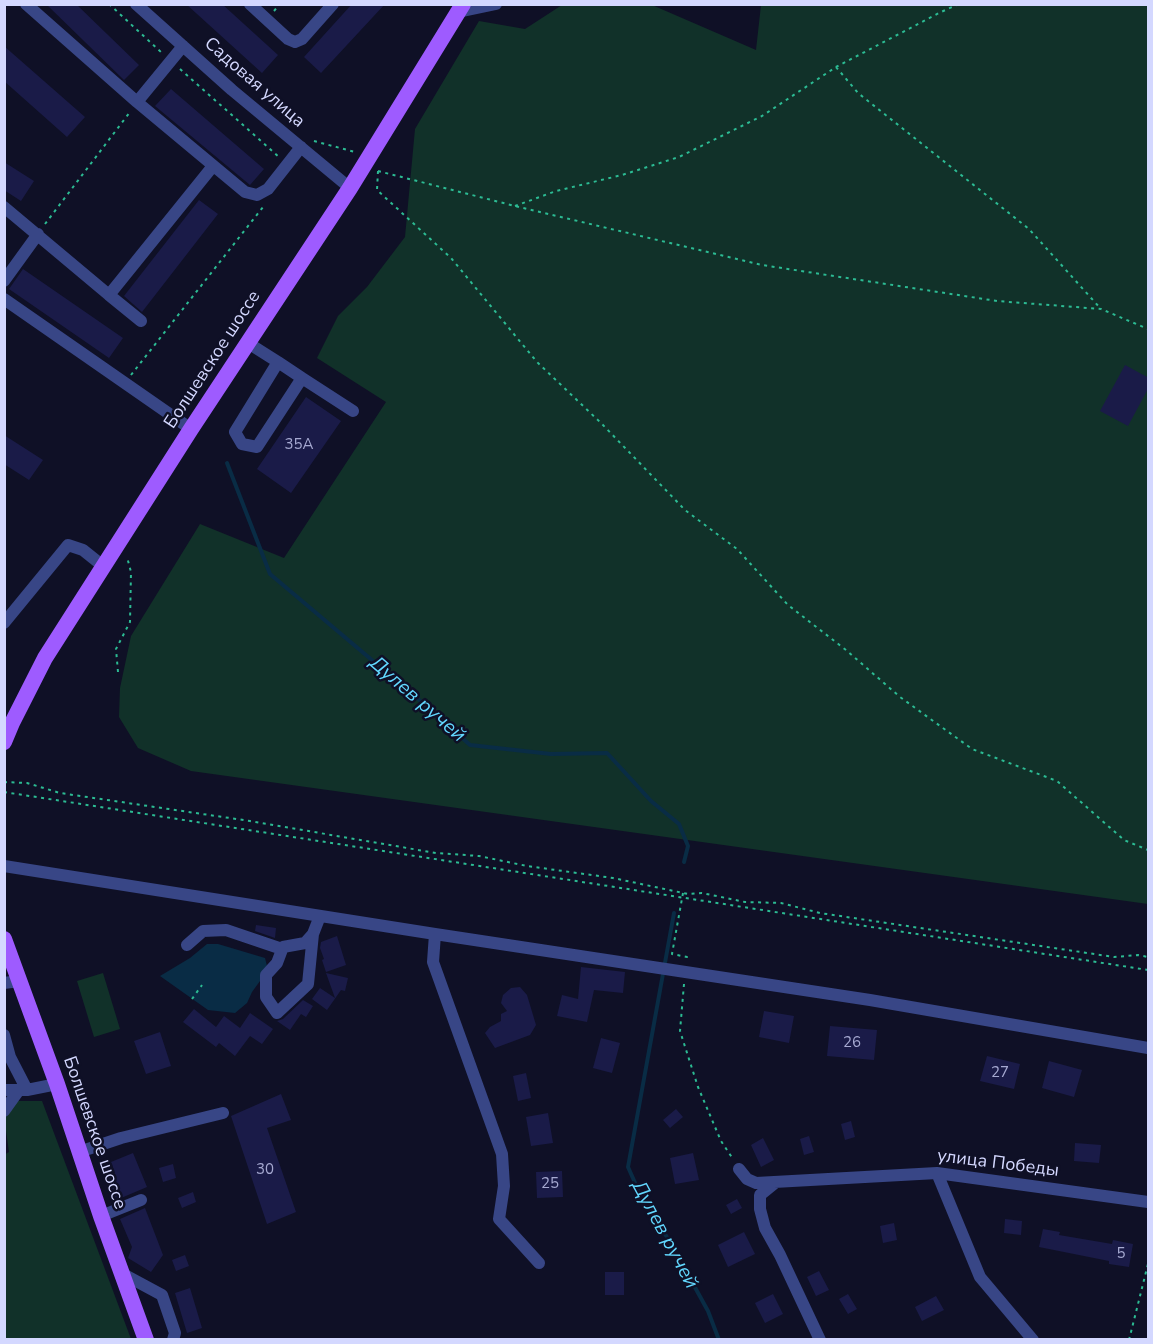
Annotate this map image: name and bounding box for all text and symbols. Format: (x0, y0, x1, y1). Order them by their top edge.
street label: Садовая улица (199, 33, 309, 133)
street label: Болшевское шоссе (160, 287, 266, 433)
house number: 35А (285, 436, 313, 454)
water label: Дулев ручей (364, 652, 470, 748)
house number: 26 (843, 1034, 861, 1052)
street label: Болшевское шоссе (58, 1054, 130, 1212)
house number: 27 (991, 1064, 1009, 1082)
street label: улица Победы (936, 1146, 1060, 1182)
house number: 30 (256, 1161, 274, 1179)
house number: 25 (541, 1175, 559, 1193)
water label: Дулев ручей (625, 1177, 703, 1293)
house number: 5 (1117, 1245, 1125, 1263)

